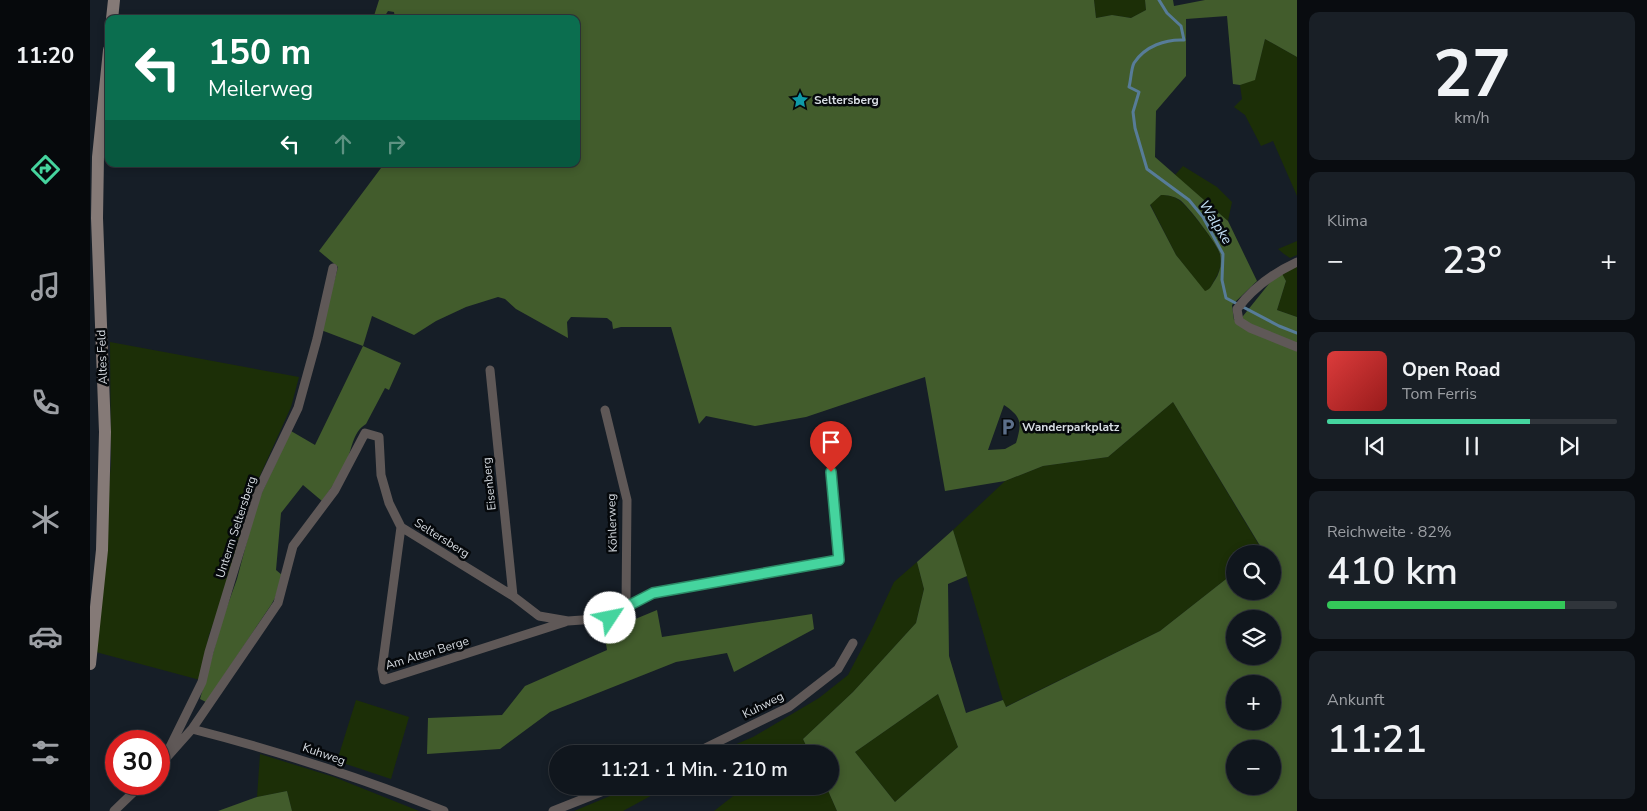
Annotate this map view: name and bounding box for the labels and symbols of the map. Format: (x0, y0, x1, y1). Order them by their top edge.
place icon: Seltersberg (790, 90, 810, 110)
place label: Seltersberg (814, 92, 879, 108)
water label: Walpke (1195, 197, 1237, 248)
street label: Altes Feld (93, 329, 111, 385)
parking icon: Wanderparkplatz (998, 417, 1018, 437)
place label: Wanderparkplatz (1022, 419, 1120, 435)
pin (810, 421, 852, 472)
street label: Eisenberg (478, 457, 500, 511)
street label: Unterm Seltersberg (212, 474, 260, 580)
street label: Köhlerweg (603, 493, 621, 553)
street label: Seltersberg (411, 515, 473, 561)
position arrow (583, 591, 635, 643)
street label: Am Alten Berge (383, 633, 471, 673)
street label: Kuhweg (740, 688, 786, 722)
speed limit sign: 30 (105, 730, 170, 795)
street label: Kuhweg (300, 739, 348, 769)

